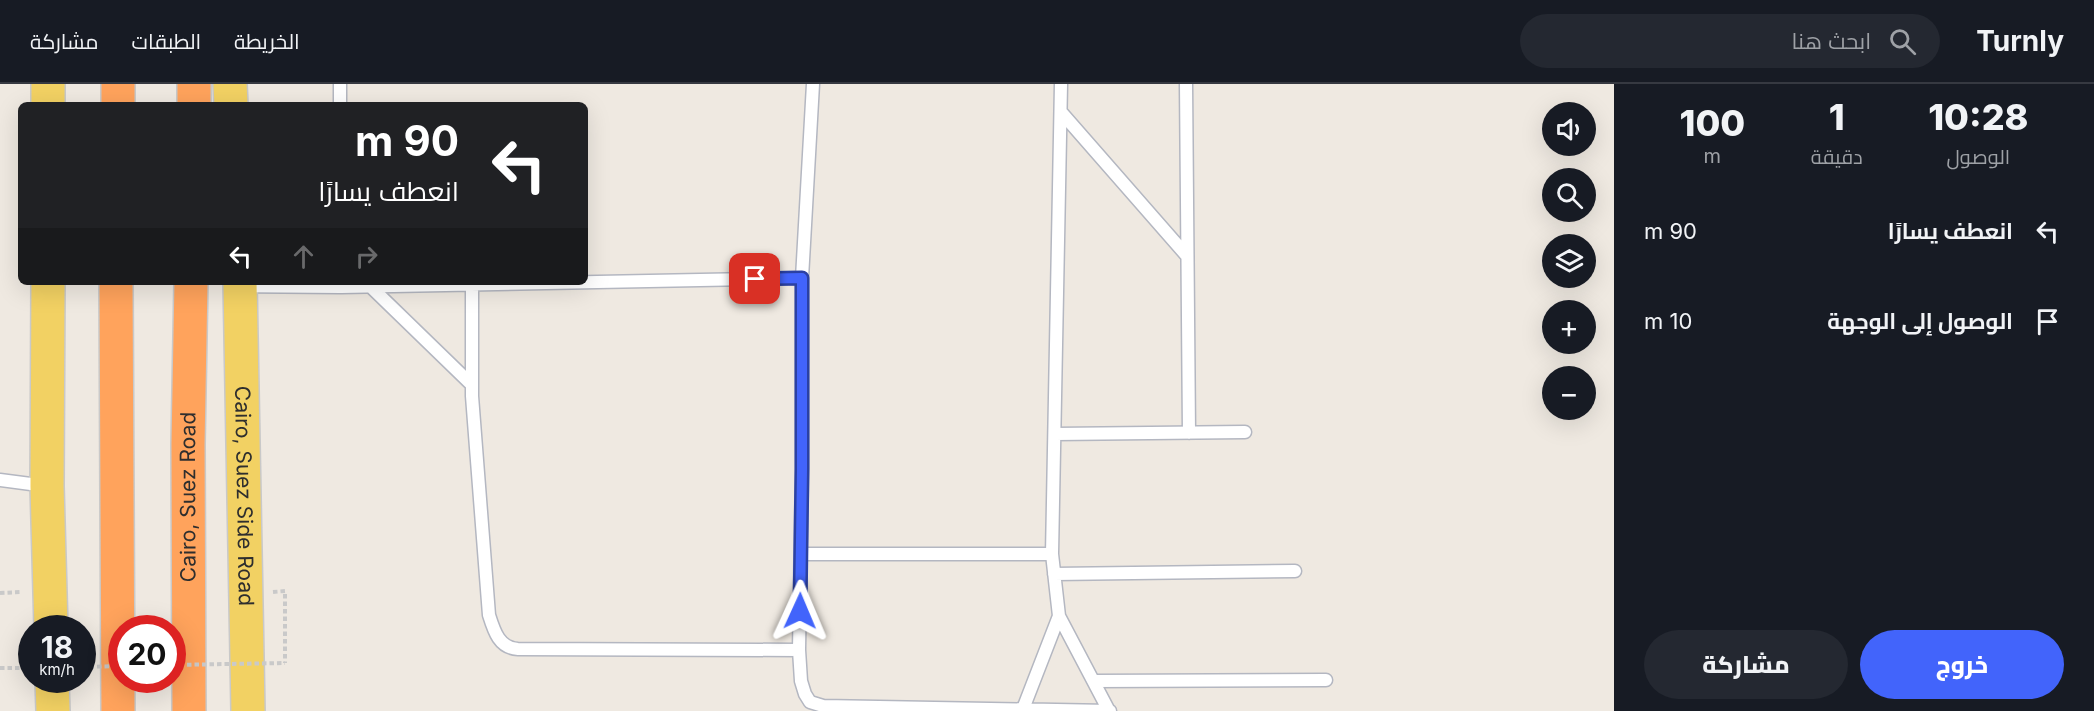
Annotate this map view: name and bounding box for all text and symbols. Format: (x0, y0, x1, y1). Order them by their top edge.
search box (1520, 14, 1940, 68)
text: Turnly (1976, 24, 2064, 58)
icon: search (1886, 25, 1919, 58)
text: ابحث هنا (1791, 28, 1871, 54)
text: مشاركة (30, 29, 99, 54)
text: الطبقات (132, 29, 201, 54)
text: الخريطة (234, 29, 300, 54)
text: 1 (1829, 95, 1845, 139)
text: 10:28 (1928, 95, 2029, 139)
text: 100 (1679, 101, 1745, 145)
map controls (1542, 102, 1596, 420)
button: sound (1542, 102, 1596, 156)
text: 90 m (355, 115, 459, 166)
icon: left (480, 126, 558, 204)
text: m (1704, 144, 1721, 168)
text: دقيقة (1811, 145, 1863, 169)
text: الوصول (1946, 145, 2010, 169)
button: search (1542, 168, 1596, 222)
text: انعطف يسارًا (318, 175, 459, 208)
icon: left (2031, 215, 2064, 248)
text: 90 m (1644, 218, 1697, 244)
text: انعطف يسارًا (1888, 218, 2013, 244)
button: layers (1542, 234, 1596, 288)
icon: left (224, 240, 257, 273)
icon: ahead (287, 240, 320, 273)
icon: right (350, 240, 383, 273)
pin (729, 253, 780, 304)
icon: arrive (738, 262, 771, 295)
button: + (1542, 300, 1596, 354)
icon: arrive (2031, 305, 2064, 338)
text: 10 m (1644, 308, 1692, 334)
text: الوصول إلى الوجهة (1827, 308, 2013, 334)
button: − (1542, 366, 1596, 420)
street label: Cairo, Suez Side Road (230, 386, 259, 606)
street label: Cairo, Suez Road (175, 412, 201, 582)
position arrow (768, 579, 832, 643)
speed limit sign: 20 (108, 615, 186, 693)
text: 18 (41, 629, 73, 665)
button: مشاركة (1644, 630, 1848, 699)
button: خروج (1860, 630, 2064, 699)
text: km/h (39, 660, 75, 679)

